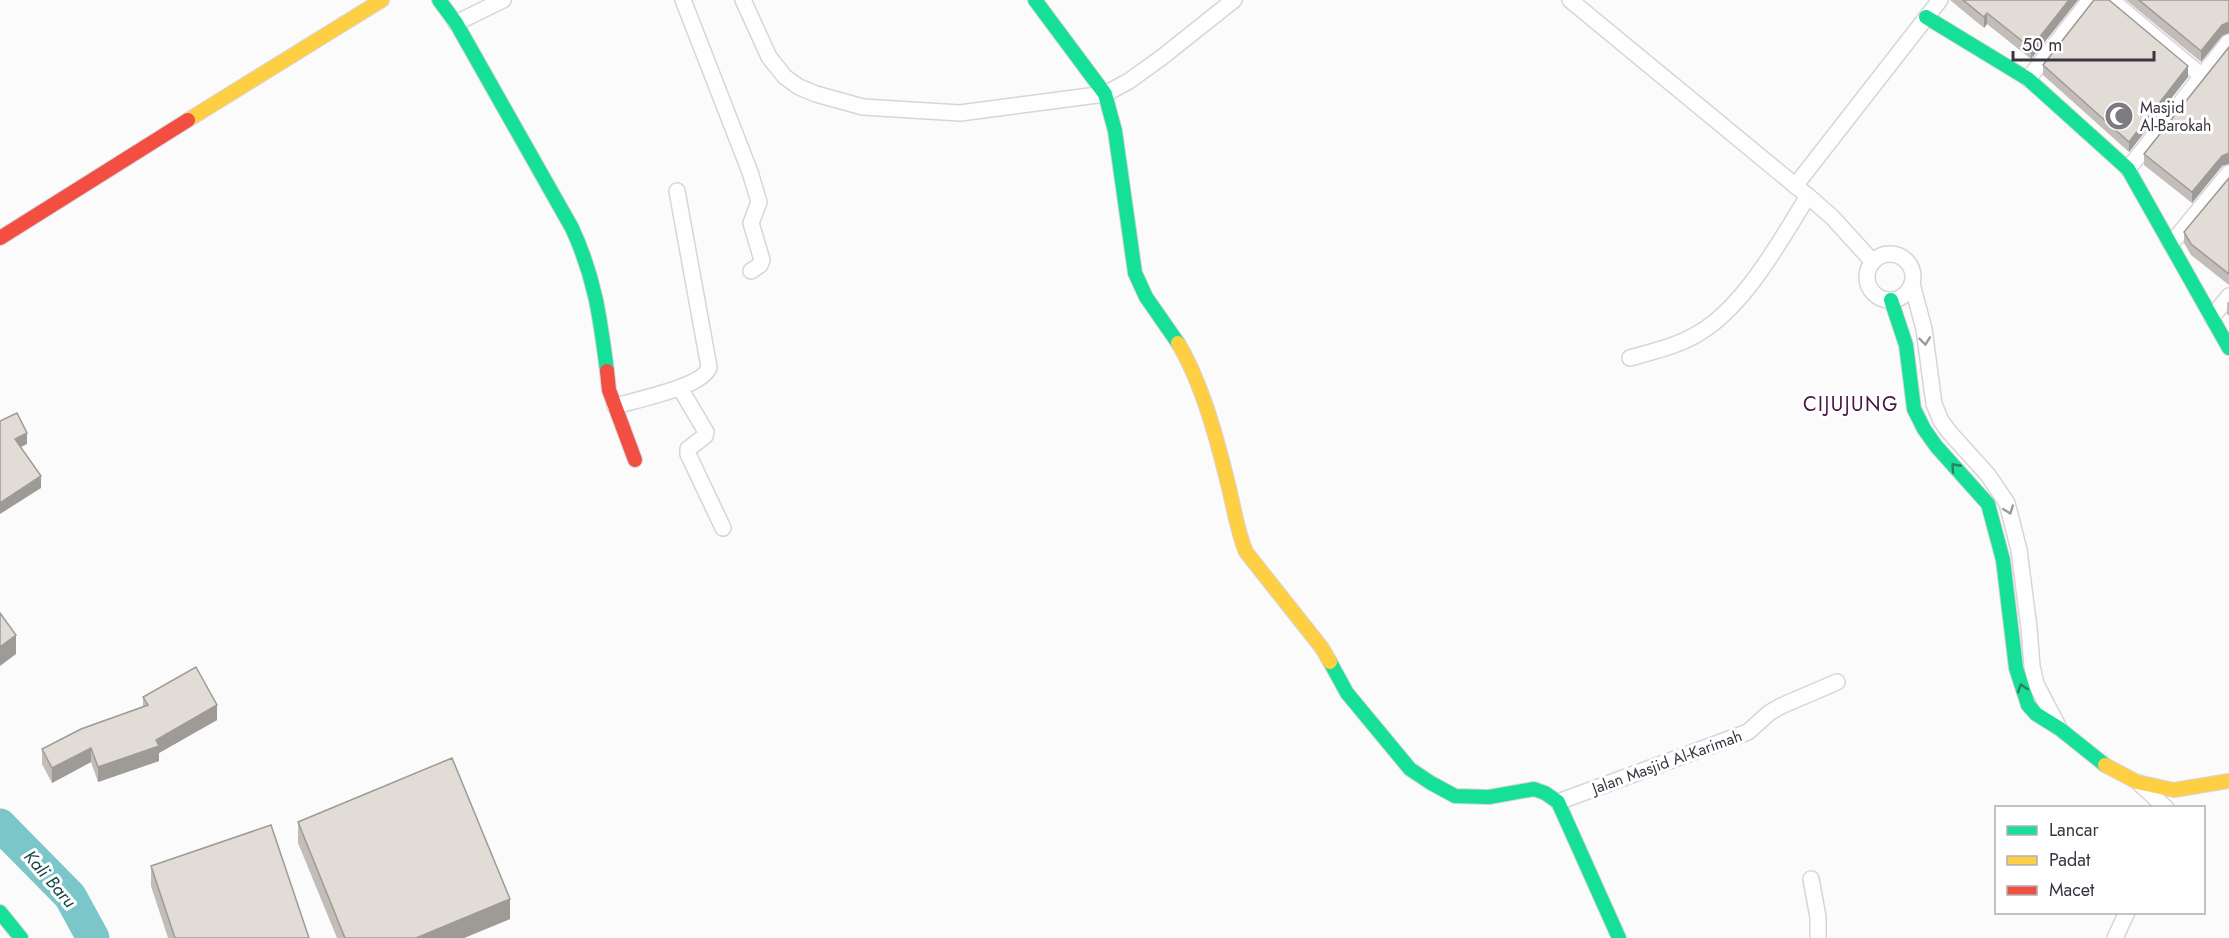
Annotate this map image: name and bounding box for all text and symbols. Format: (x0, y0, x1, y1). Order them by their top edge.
scale bar (2013, 24, 2154, 62)
text: 50 m (2022, 32, 2062, 58)
place label: Masjid Al-Barokah (2140, 96, 2211, 137)
mosque icon: Masjid Al-Barokah (2103, 100, 2135, 132)
one-way arrow (1918, 336, 1931, 346)
district label: CIJUJUNG (1803, 390, 1899, 419)
one-way arrow (1951, 463, 1962, 474)
one-way arrow (2002, 504, 2015, 515)
one-way arrow (2016, 683, 2029, 694)
street label: Jalan Masjid Al-Karimah (1587, 724, 1745, 800)
legend (1995, 806, 2205, 914)
text: Lancar (2049, 817, 2099, 843)
water label: Kali Baru (18, 845, 82, 913)
text: Padat (2049, 847, 2091, 873)
text: Macet (2049, 877, 2095, 903)

